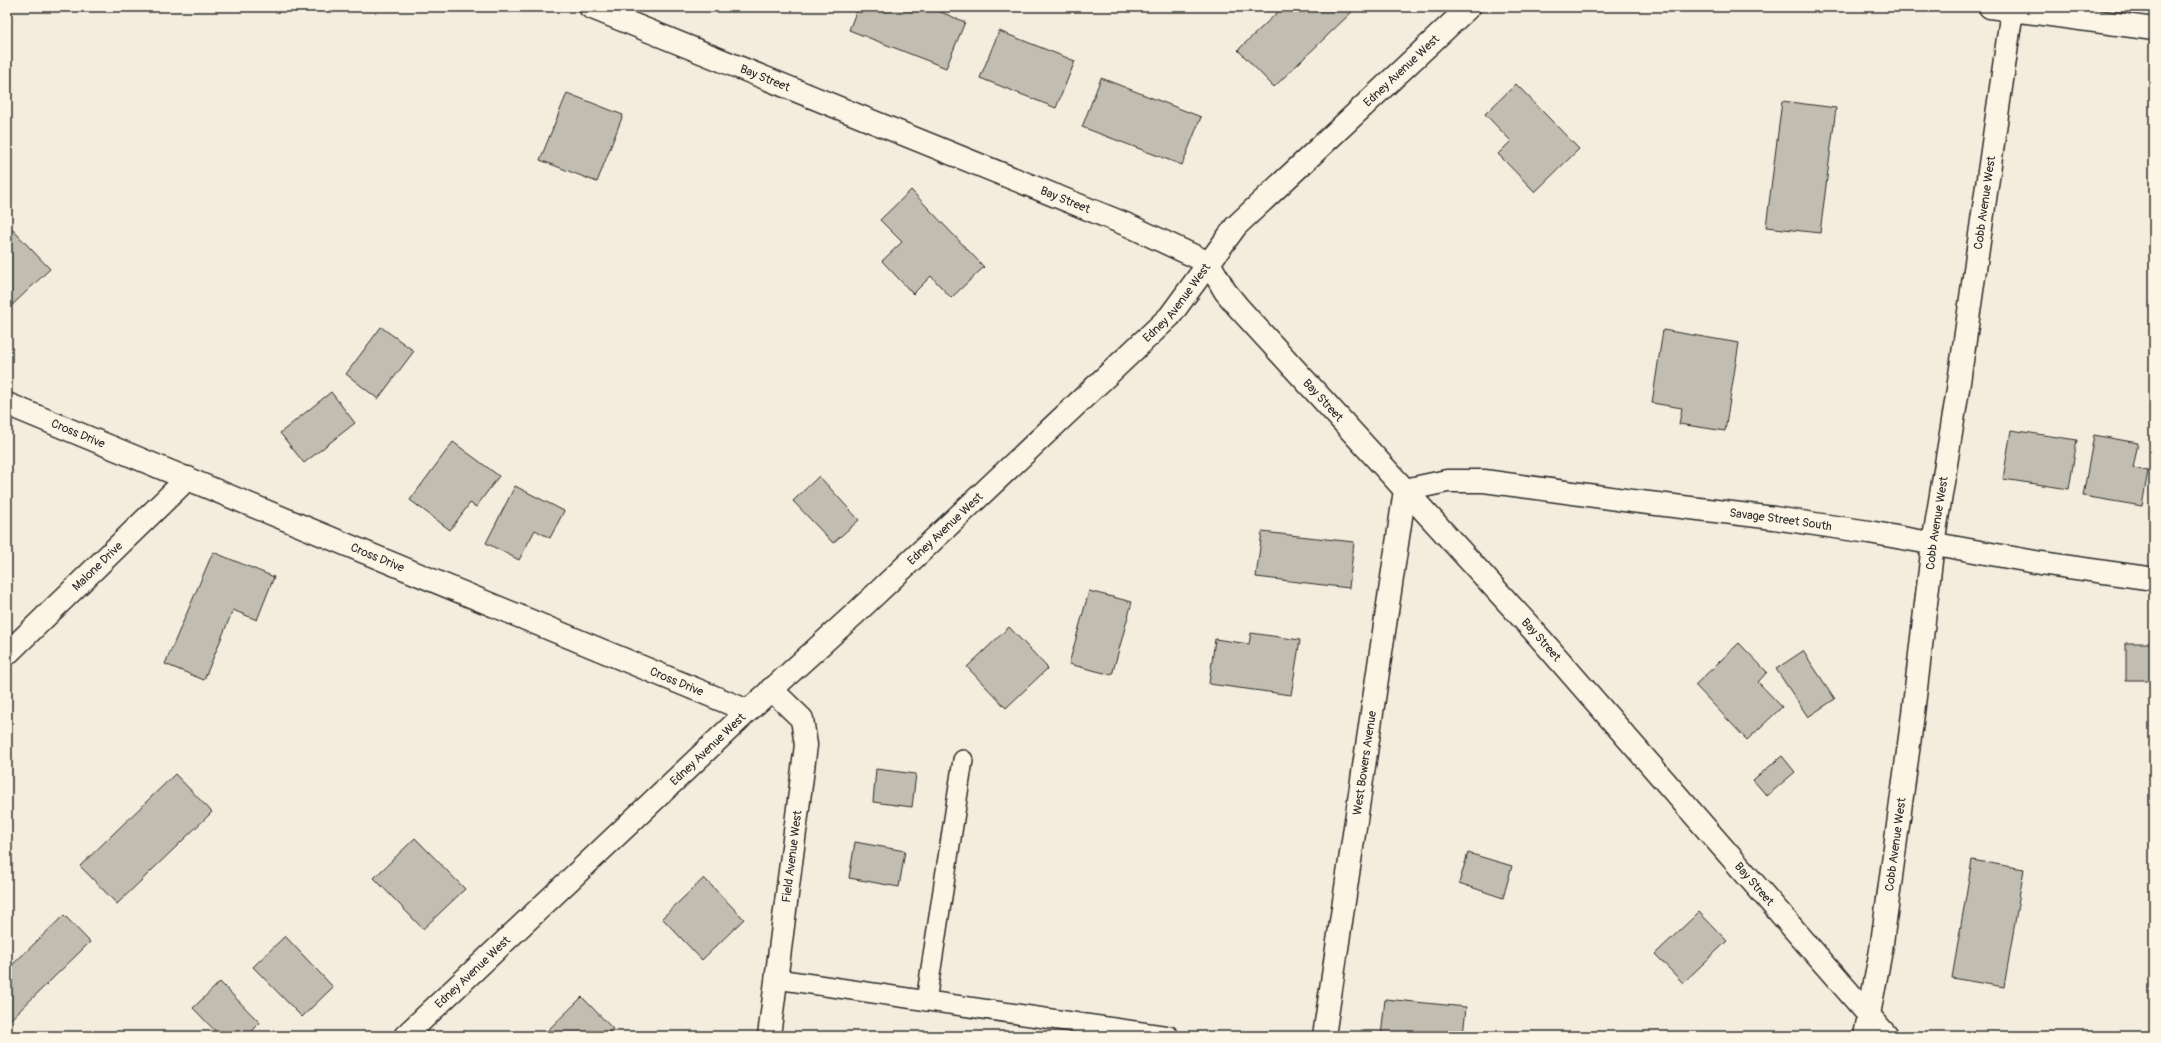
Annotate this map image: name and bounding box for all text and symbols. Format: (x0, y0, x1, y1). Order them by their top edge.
street label: Edney Avenue West (1361, 32, 1443, 110)
street label: Bay Street (738, 62, 792, 95)
street label: Cobb Avenue West (1971, 155, 1999, 250)
street label: Bay Street (1038, 183, 1093, 217)
street label: Edney Avenue West (1140, 260, 1214, 346)
street label: Bay Street (1299, 376, 1346, 425)
street label: Cross Drive (49, 416, 107, 452)
street label: Cobb Avenue West (1923, 475, 1952, 571)
street label: Edney Avenue West (904, 490, 986, 568)
street label: Savage Street South (1728, 506, 1833, 534)
street label: Malone Drive (69, 539, 126, 594)
street label: Cross Drive (348, 540, 407, 576)
street label: Bay Street (1518, 615, 1564, 665)
street label: Cross Drive (647, 664, 706, 700)
street label: Edney Avenue West (667, 710, 749, 789)
street label: West Bowers Avenue (1350, 710, 1380, 816)
street label: Cobb Avenue West (1882, 797, 1910, 892)
street label: Field Avenue West (779, 809, 806, 903)
street label: Bay Street (1731, 859, 1777, 909)
street label: Edney Avenue West (432, 933, 514, 1012)

